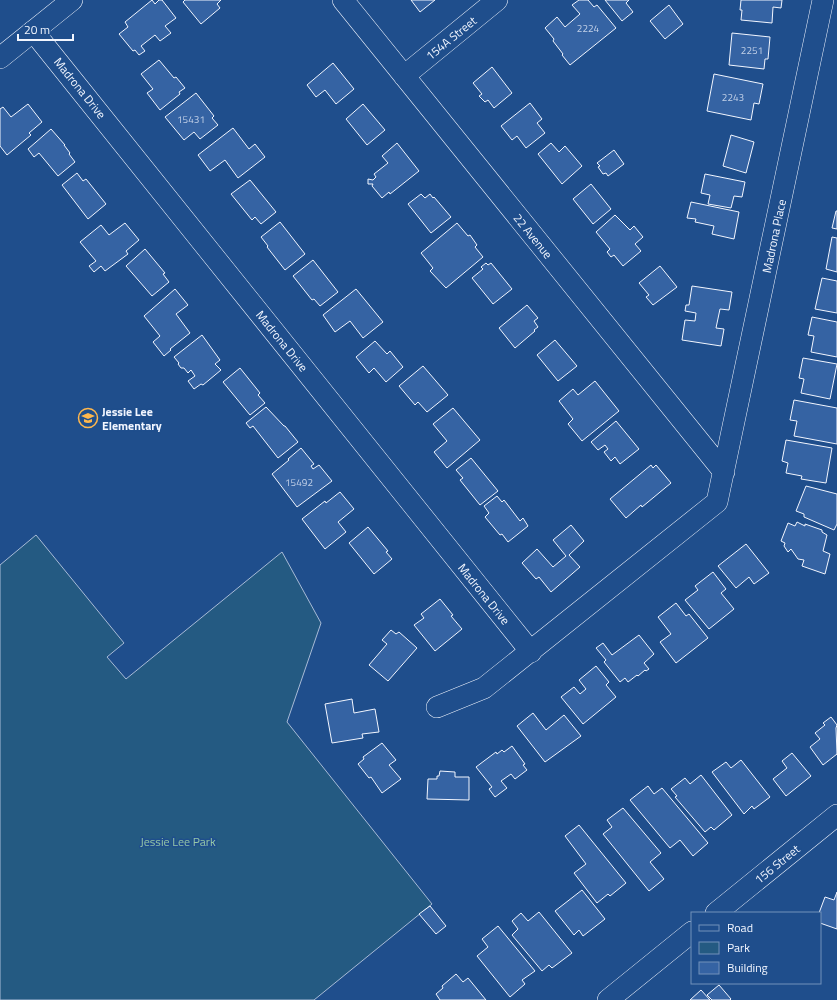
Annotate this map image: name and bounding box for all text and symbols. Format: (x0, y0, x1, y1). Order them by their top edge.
street label: 154A Street (421, 11, 481, 65)
scale bar (18, 16, 73, 42)
text: 20 m (24, 20, 50, 39)
house number: 2224 (577, 21, 600, 36)
house number: 2251 (741, 43, 763, 58)
street label: Madrona Drive (49, 53, 111, 123)
house number: 2243 (722, 90, 744, 105)
house number: 15431 (177, 112, 205, 127)
street label: Madrona Place (757, 197, 791, 275)
street label: 22 Avenue (509, 209, 557, 263)
street label: Madrona Drive (251, 306, 313, 376)
place label: Jessie Lee Elementary (102, 402, 162, 435)
school or university icon: Jessie Lee Elementary (77, 407, 99, 429)
house number: 15492 (285, 475, 313, 490)
street label: Madrona Drive (453, 559, 515, 629)
park label: Jessie Lee Park (140, 832, 216, 851)
street label: 156 Street (750, 839, 804, 888)
legend (691, 912, 821, 984)
text: Road (727, 918, 753, 937)
text: Park (727, 938, 750, 957)
text: Building (727, 958, 768, 977)

